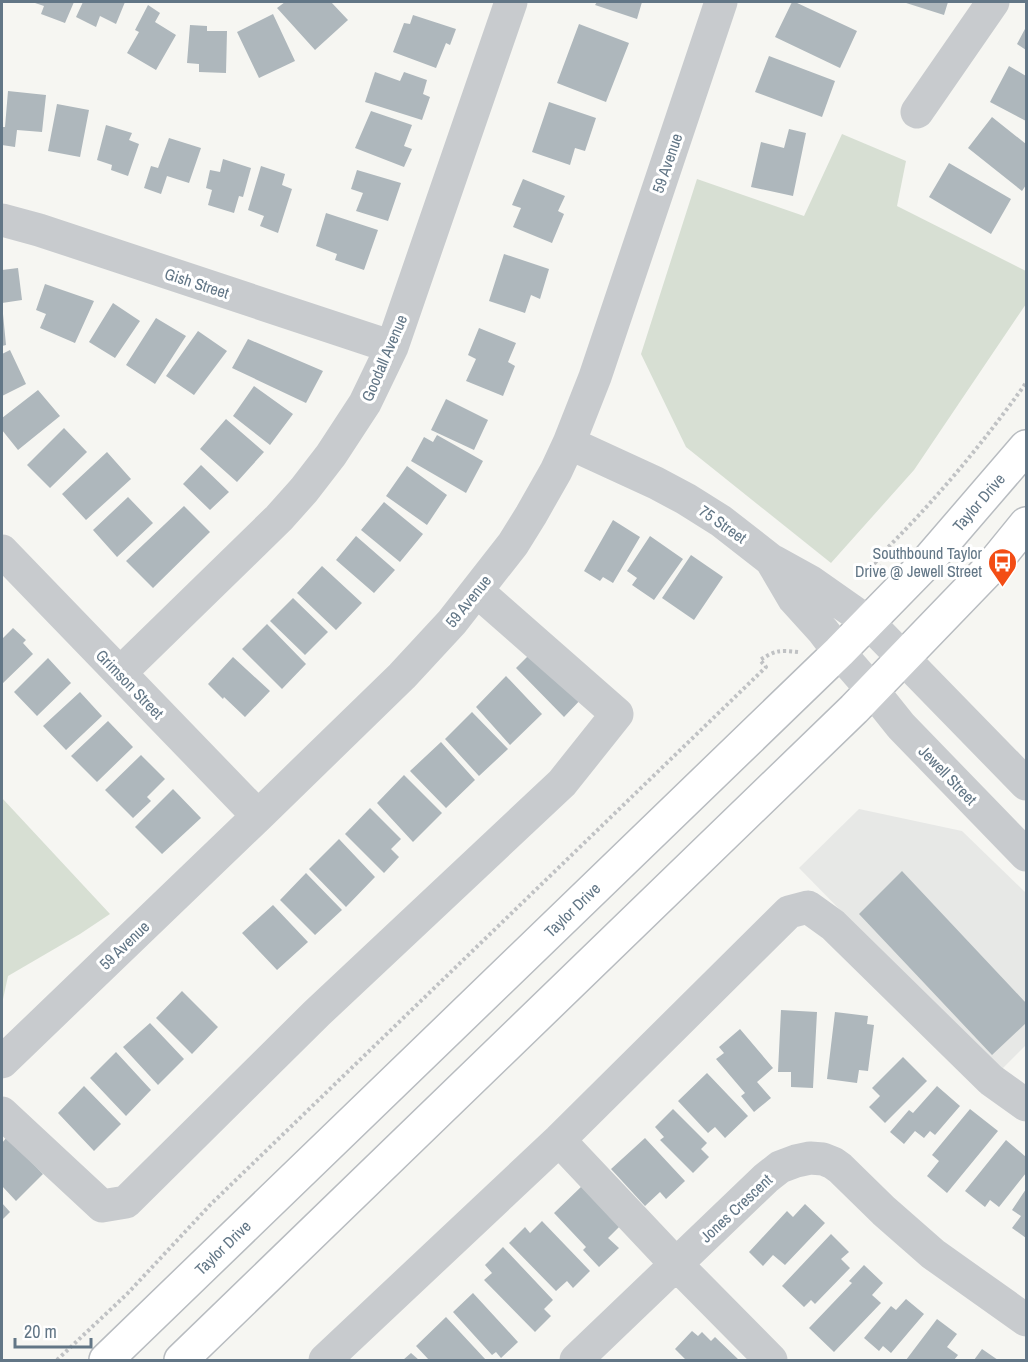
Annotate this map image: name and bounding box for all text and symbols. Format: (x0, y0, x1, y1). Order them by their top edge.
street label: 59 Avenue (647, 130, 687, 196)
street label: Gish Street (162, 262, 232, 304)
street label: Goodall Avenue (356, 311, 412, 405)
street label: Taylor Drive (947, 468, 1010, 536)
street label: 75 Street (695, 500, 751, 548)
place label: Southbound Taylor Drive @ Jewell Street (855, 542, 983, 582)
bus stop icon: Southbound Taylor Drive @ Jewell Street (987, 546, 1019, 588)
street label: 59 Avenue (440, 570, 496, 632)
street label: Grimson Street (91, 644, 169, 724)
street label: Jewell Street (914, 740, 982, 810)
street label: Taylor Drive (539, 877, 605, 942)
street label: 59 Avenue (94, 916, 154, 974)
street label: Jones Crescent (695, 1169, 777, 1247)
street label: Taylor Drive (190, 1215, 255, 1280)
scale bar (15, 1311, 92, 1349)
text: 20 m (24, 1319, 57, 1344)

